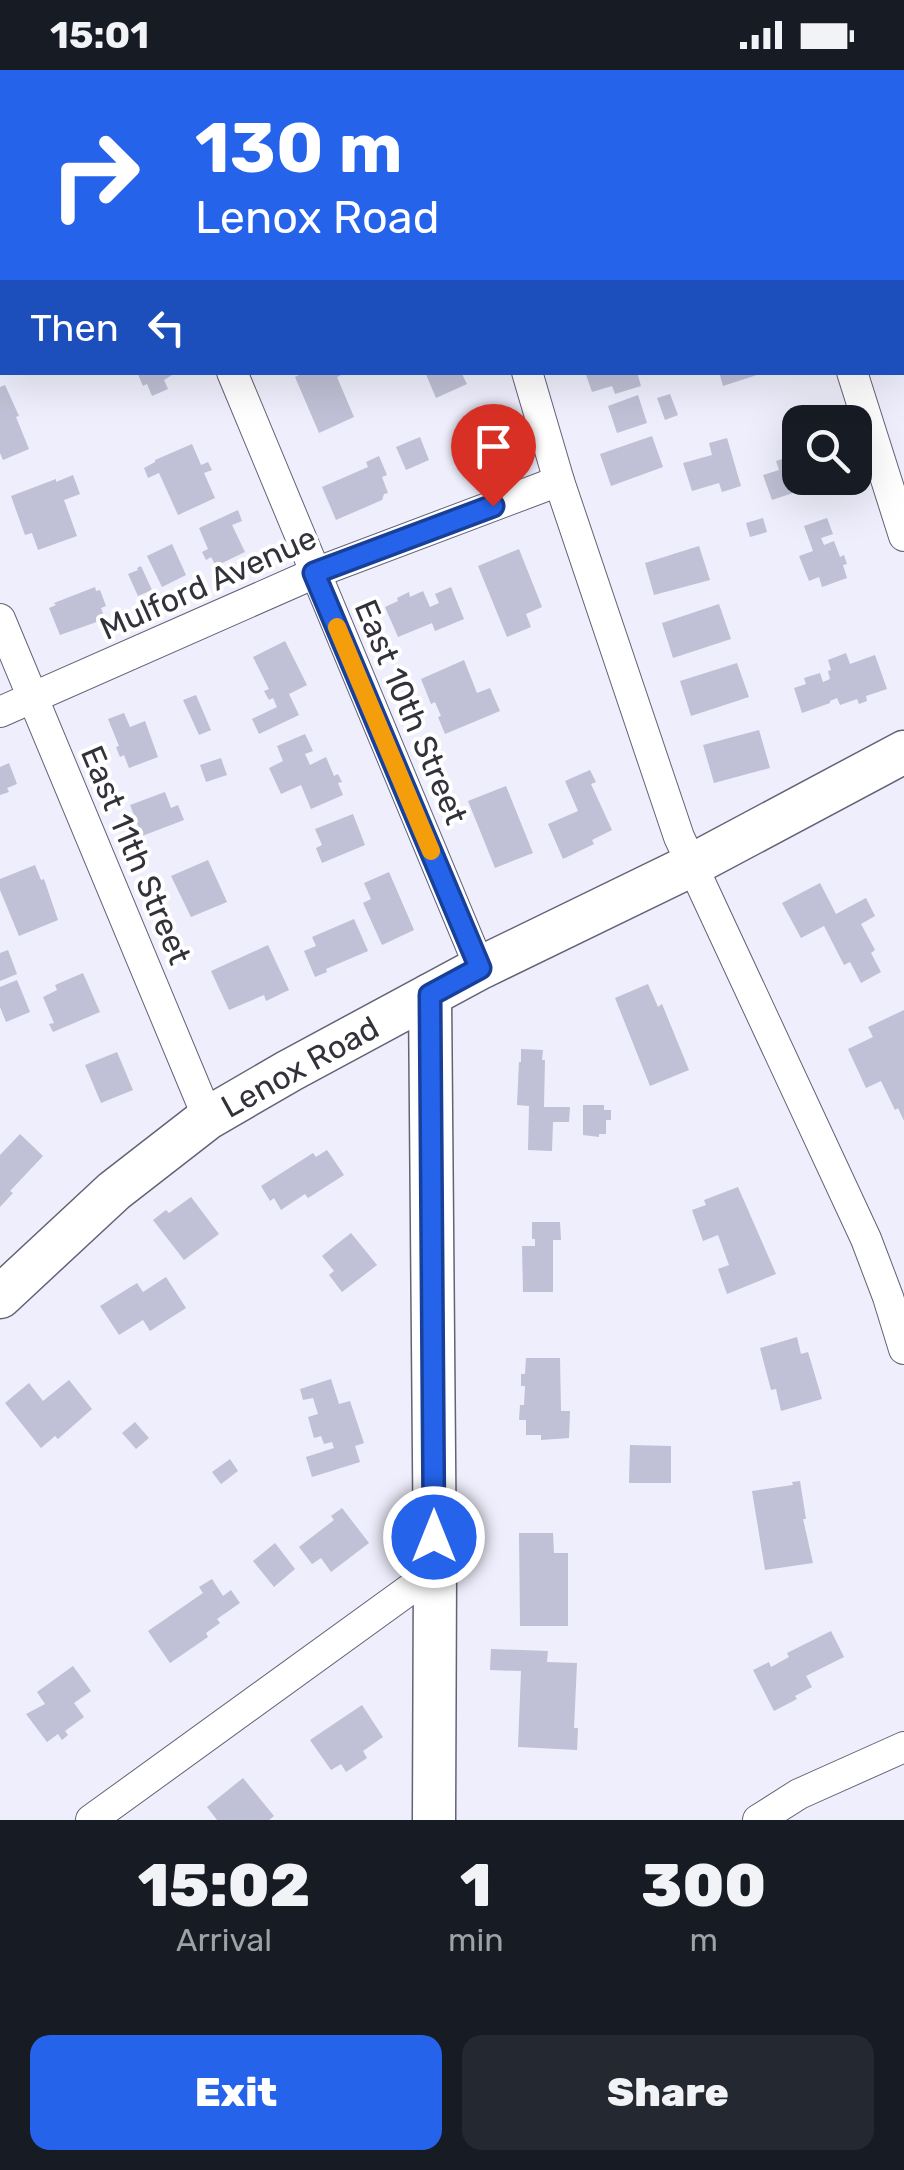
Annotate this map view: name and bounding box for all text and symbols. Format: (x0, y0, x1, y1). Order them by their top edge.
text: 15:01 (50, 12, 149, 58)
text: 130 m (195, 107, 403, 190)
icon: right (30, 110, 160, 240)
text: Lenox Road (195, 191, 439, 244)
icon: left (139, 300, 194, 355)
text: Then (30, 305, 119, 351)
pin (451, 404, 536, 507)
map controls (782, 405, 872, 495)
button: search (782, 405, 872, 495)
icon: arrive (466, 419, 521, 474)
street label: Mulford Avenue (94, 518, 322, 648)
street label: East 10th Street (347, 594, 475, 830)
street label: East 11th Street (73, 740, 199, 970)
street label: Lenox Road (215, 1008, 385, 1126)
position arrow (382, 1485, 486, 1589)
text: 15:02 (138, 1850, 310, 1921)
text: 1 (460, 1850, 492, 1921)
text: 300 (641, 1850, 766, 1921)
text: Arrival (176, 1921, 272, 1959)
text: min (448, 1921, 504, 1959)
text: m (690, 1921, 718, 1959)
button: Exit (30, 2035, 442, 2150)
button: Share (462, 2035, 874, 2150)

